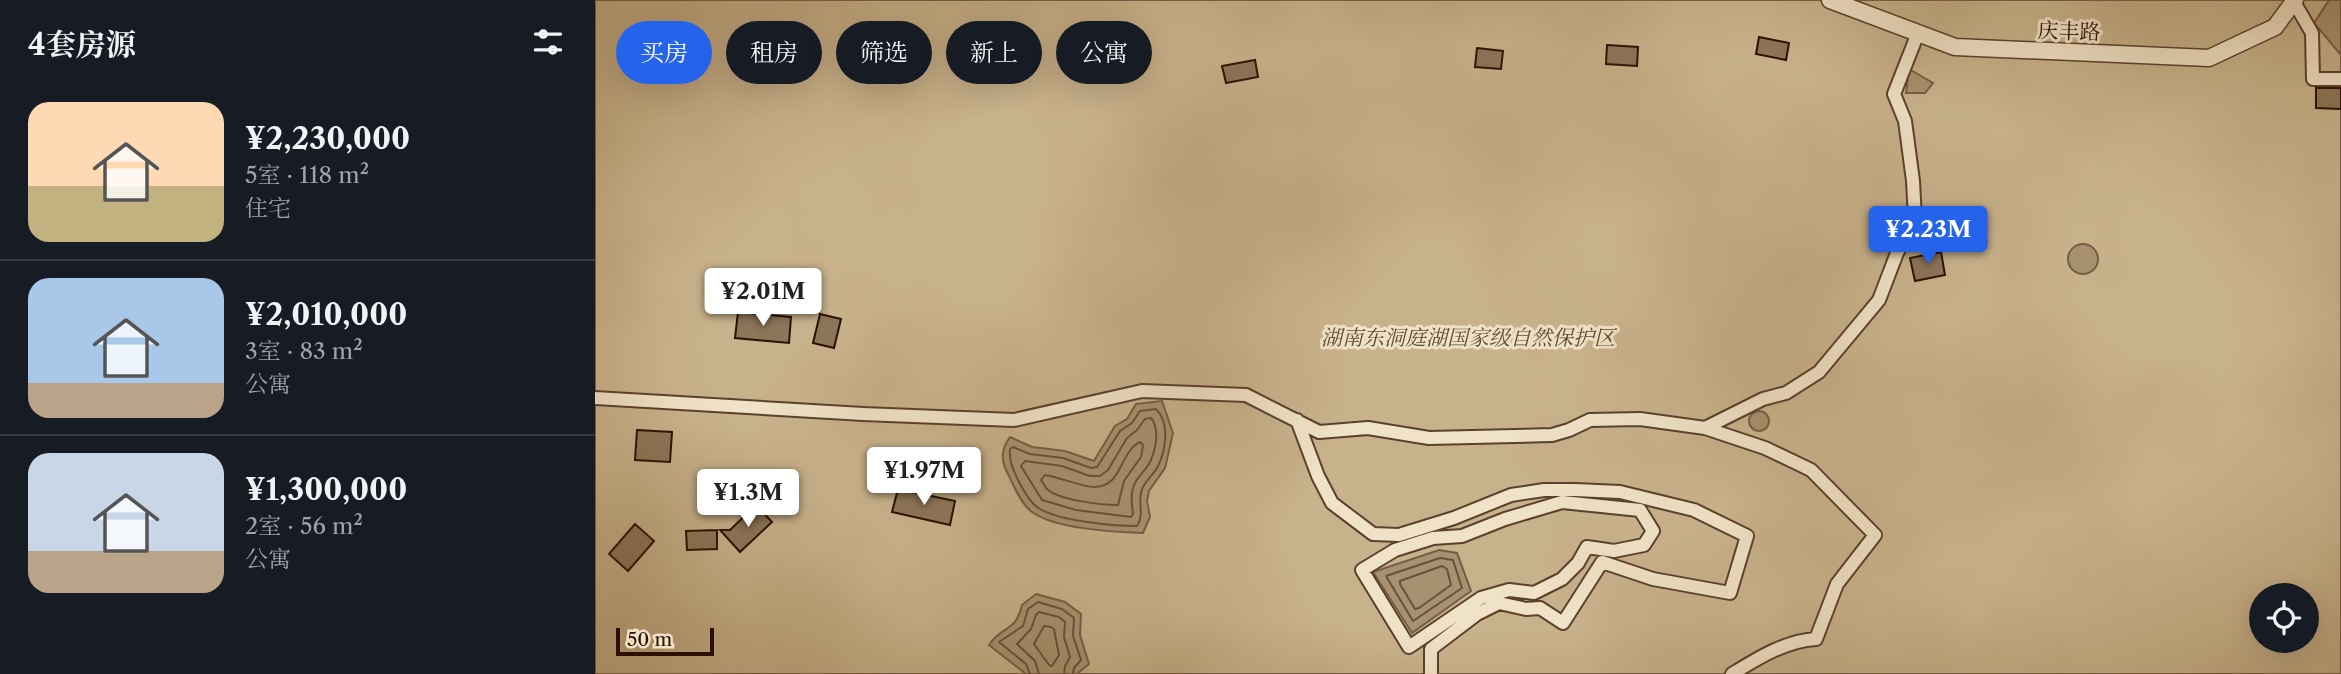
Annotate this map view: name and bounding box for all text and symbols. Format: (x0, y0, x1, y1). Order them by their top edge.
street label: 庆丰路 (2037, 17, 2101, 45)
chip: 买房 (616, 21, 712, 84)
chip: 租房 (726, 21, 822, 84)
chip: 筛选 (836, 21, 932, 84)
chip: 新上 (946, 21, 1042, 84)
chip: 公寓 (1056, 21, 1152, 84)
icon: filters (529, 23, 567, 61)
text: 4套房源 (28, 26, 136, 63)
text: ¥2,230,000 (245, 120, 410, 157)
icon: home (84, 130, 168, 214)
text: 5室 · 118 m² (245, 161, 369, 189)
text: 住宅 (245, 194, 291, 222)
pin: ¥2.23M (1871, 206, 1985, 266)
text: ¥2.23M (1885, 215, 1971, 243)
pin: ¥2.01M (706, 268, 820, 328)
text: ¥2.01M (721, 277, 805, 305)
text: ¥2,010,000 (245, 296, 407, 333)
icon: home (84, 306, 168, 390)
park label: 湖南东洞庭湖国家级自然保护区 (1321, 325, 1618, 350)
text: 3室 · 83 m² (245, 337, 363, 365)
text: 公寓 (245, 370, 291, 398)
pin: ¥1.97M (867, 448, 981, 507)
text: ¥1.97M (883, 456, 965, 484)
pin: ¥1.3M (699, 470, 797, 529)
text: ¥1,300,000 (245, 471, 407, 508)
text: ¥1.3M (713, 478, 783, 506)
icon: home (84, 481, 168, 565)
text: 2室 · 56 m² (245, 512, 363, 540)
text: 公寓 (245, 545, 291, 573)
map controls (2249, 583, 2319, 653)
button: locate (2249, 583, 2319, 653)
scale bar (616, 625, 714, 657)
text: 50 m (627, 628, 672, 651)

